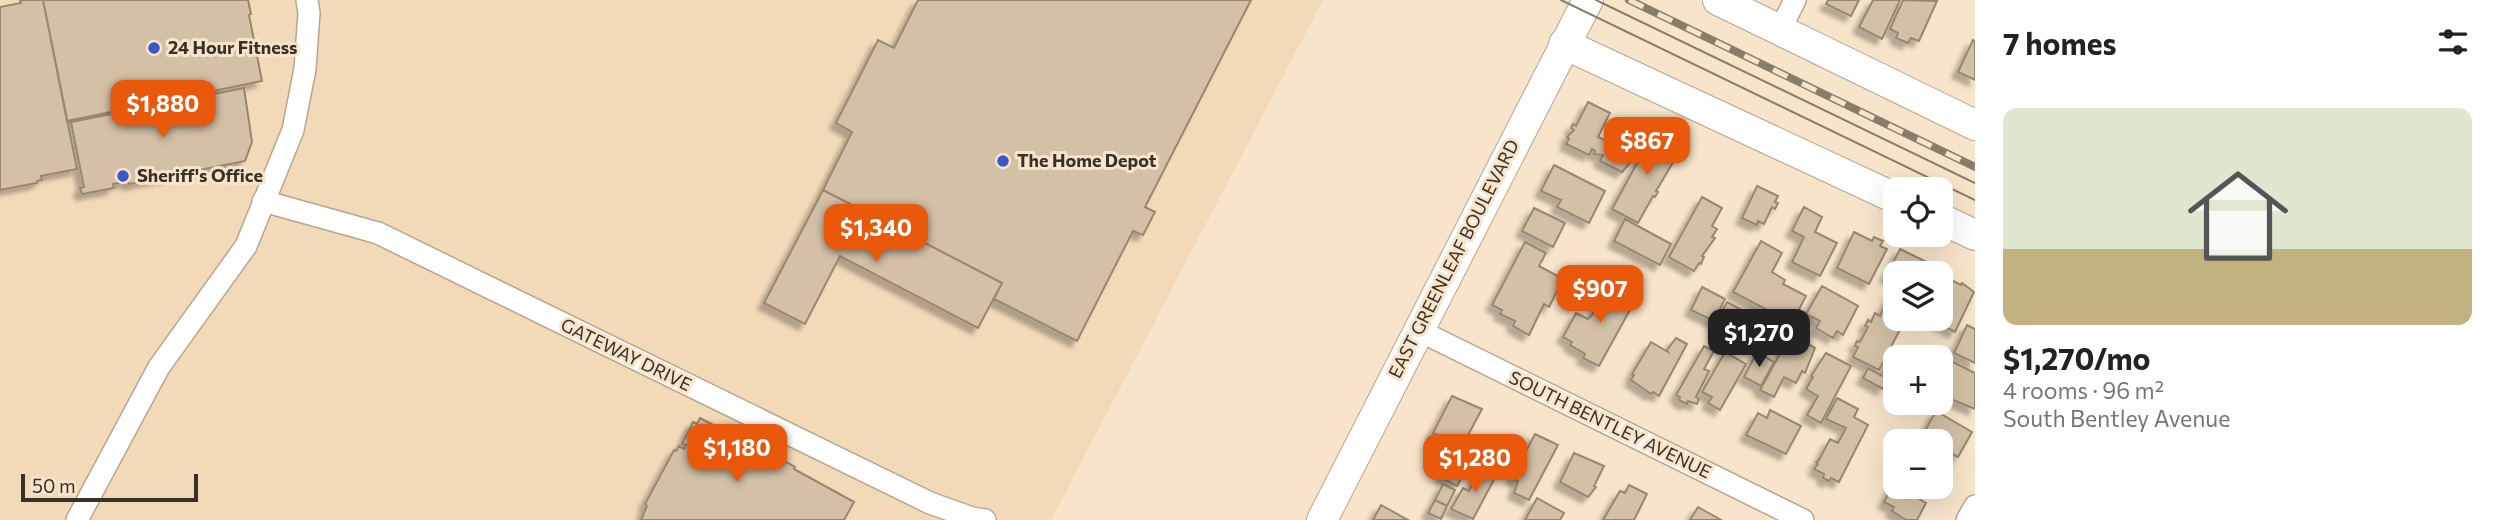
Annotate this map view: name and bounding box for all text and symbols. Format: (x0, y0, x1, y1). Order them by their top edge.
icon: filters (2434, 23, 2472, 61)
text: 7 homes (2003, 24, 2116, 61)
place label: 24 Hour Fitness (168, 36, 297, 58)
marker: 24 Hour Fitness (146, 40, 162, 56)
pin: $1,880 (106, 80, 220, 140)
text: $1,880 (127, 89, 199, 117)
pin: $867 (1606, 118, 1688, 177)
text: $867 (1620, 126, 1674, 154)
street label: EAST GREENLEAF BOULEVARD (1383, 135, 1523, 382)
place label: The Home Depot (1017, 149, 1157, 171)
marker: The Home Depot (995, 153, 1011, 169)
icon: home (2175, 153, 2301, 279)
place label: Sheriff's Office (137, 164, 263, 186)
marker: Sheriff's Office (115, 168, 131, 184)
map controls (1883, 177, 1953, 499)
button: locate (1883, 177, 1953, 247)
pin: $1,340 (819, 204, 933, 264)
text: $1,340 (840, 213, 912, 241)
button: layers (1883, 261, 1953, 331)
pin: $907 (1559, 266, 1641, 325)
text: $907 (1572, 274, 1628, 302)
pin: $1,270 (1702, 310, 1816, 369)
street label: GATEWAY DRIVE (557, 313, 695, 395)
text: $1,270 (1724, 318, 1794, 346)
text: $1,270/mo (2003, 339, 2151, 376)
button: + (1883, 345, 1953, 415)
street label: SOUTH BENTLEY AVENUE (1506, 366, 1715, 483)
text: 4 rooms · 96 m² (2003, 376, 2164, 404)
text: South Bentley Avenue (2003, 404, 2230, 432)
pin: $1,180 (680, 424, 794, 484)
button: − (1883, 429, 1953, 499)
text: $1,180 (703, 433, 771, 461)
pin: $1,280 (1418, 434, 1532, 494)
text: $1,280 (1439, 443, 1511, 471)
scale bar (21, 471, 198, 503)
text: 50 m (32, 474, 76, 497)

